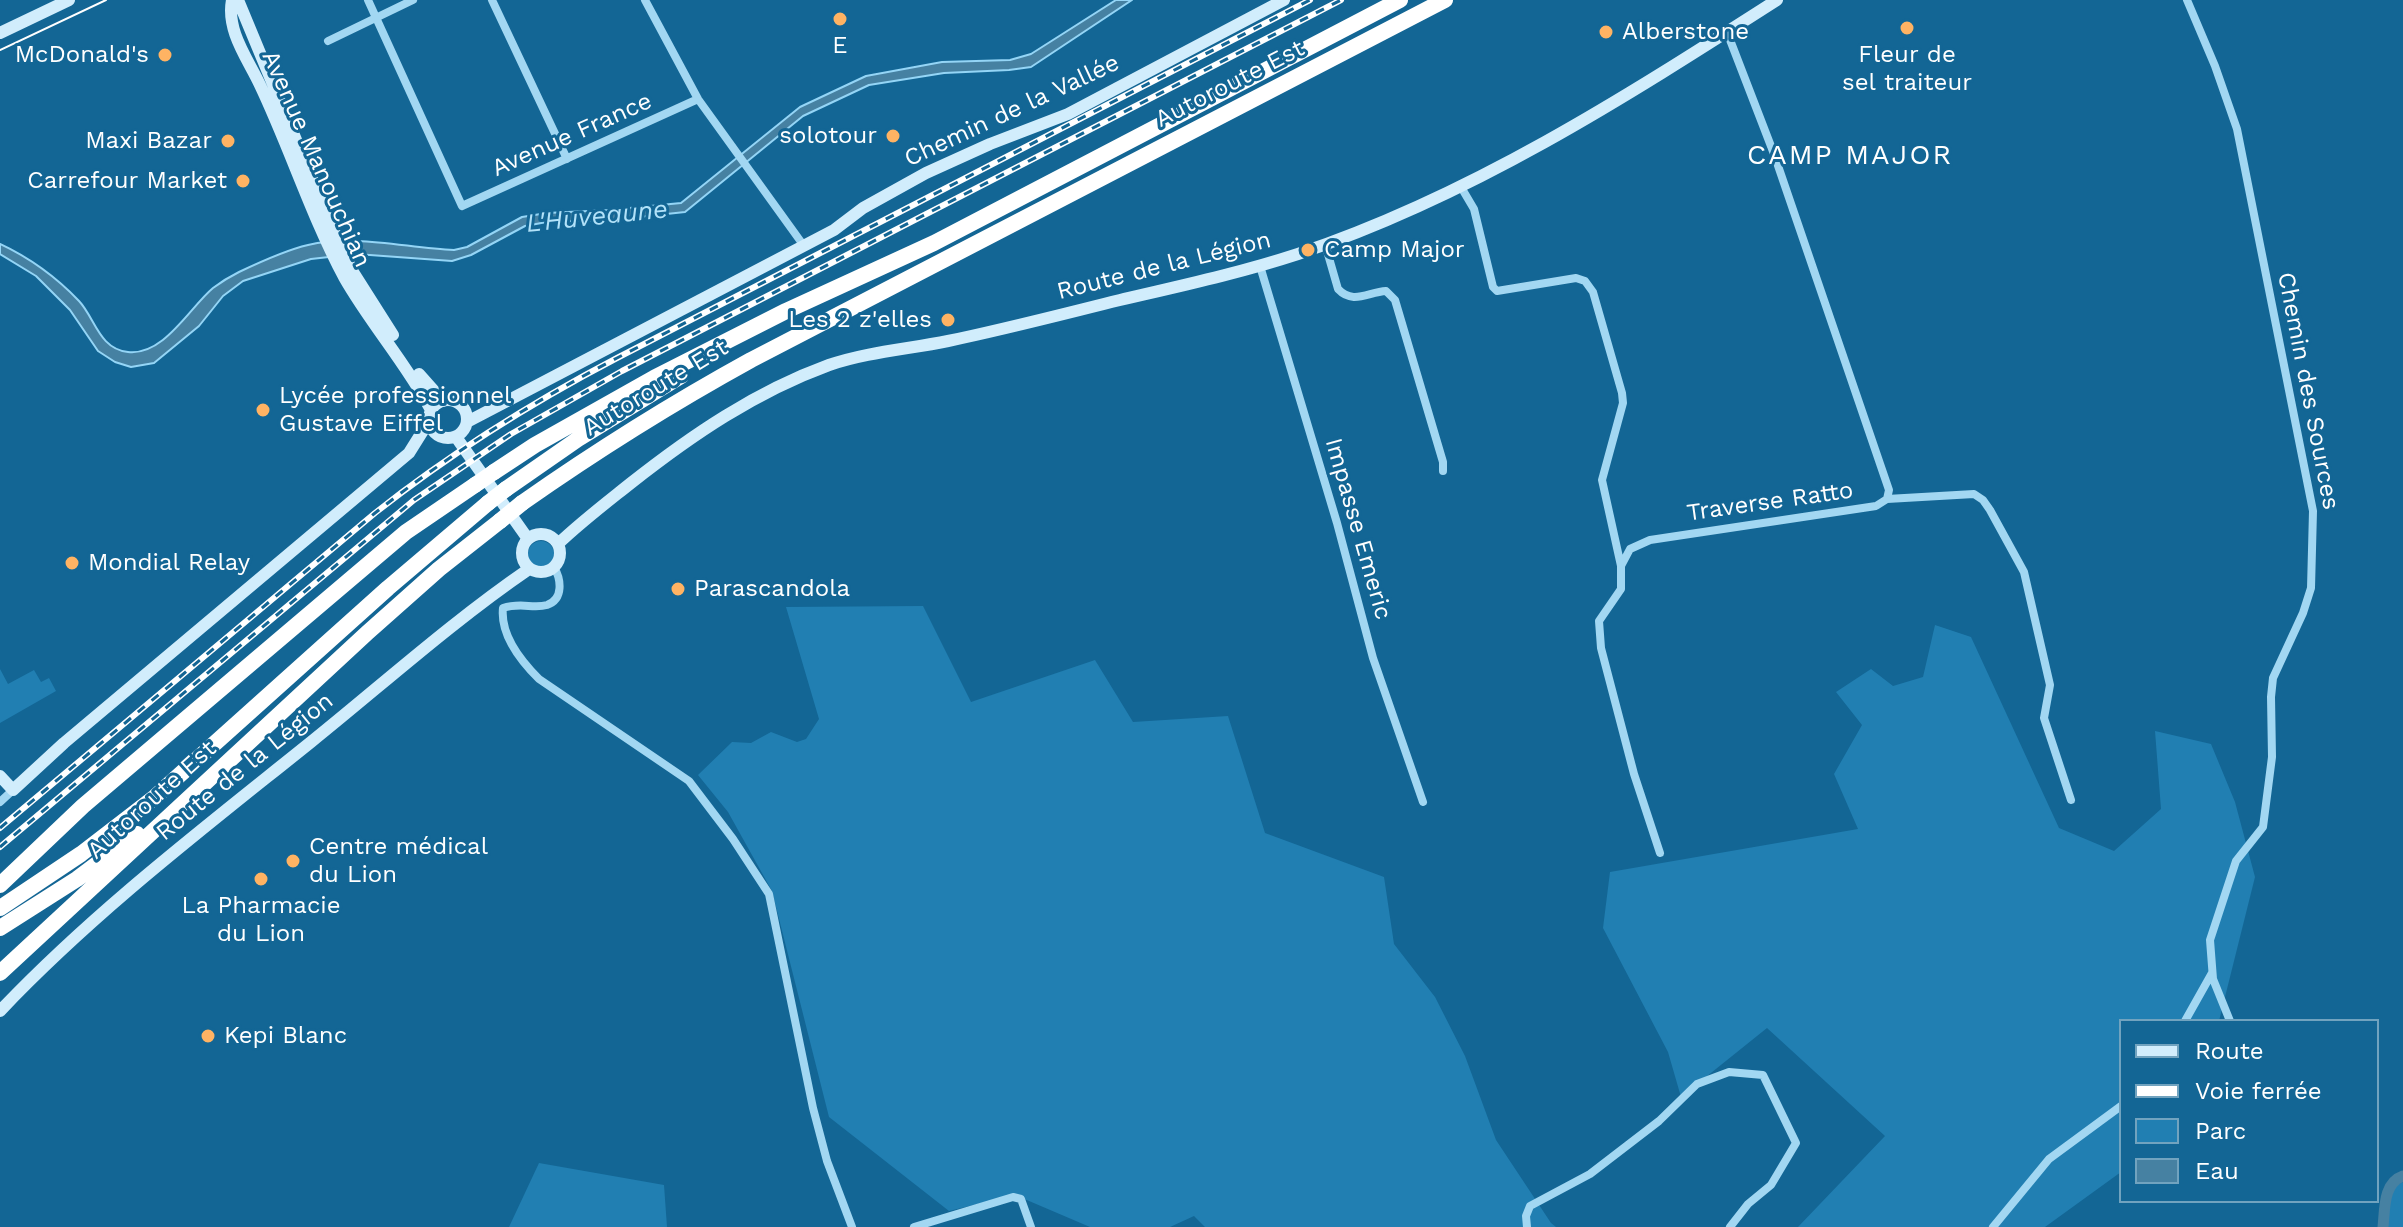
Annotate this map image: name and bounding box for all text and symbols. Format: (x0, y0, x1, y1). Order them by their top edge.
marker: E (831, 10, 849, 28)
place label: Alberstone (1622, 18, 1749, 46)
marker: Fleur de sel traiteur (1898, 19, 1916, 37)
marker: Alberstone (1597, 23, 1615, 41)
place label: E (832, 32, 848, 60)
street label: Autoroute Est (1151, 34, 1309, 134)
place label: McDonald's (15, 41, 149, 69)
place label: Fleur de sel traiteur (1842, 41, 1972, 97)
marker: McDonald's (156, 46, 174, 64)
street label: Avenue Manouchian (255, 46, 377, 272)
street label: Chemin de la Vallée (900, 49, 1124, 173)
street label: Avenue France (488, 87, 656, 183)
place label: solotour (779, 122, 877, 150)
place label: Maxi Bazar (85, 127, 212, 155)
marker: solotour (884, 127, 902, 145)
marker: Maxi Bazar (219, 132, 237, 150)
district label: CAMP MAJOR (1747, 139, 1953, 173)
place label: Carrefour Market (27, 167, 227, 195)
marker: Carrefour Market (234, 172, 252, 190)
water label: L'Huveaune (525, 194, 669, 240)
street label: Route de la Légion (1054, 226, 1274, 306)
place label: Camp Major (1324, 236, 1465, 264)
marker: Camp Major (1299, 241, 1317, 259)
street label: Chemin des Sources (2271, 270, 2345, 512)
place label: Les 2 z'elles (788, 306, 932, 334)
marker: Les 2 z'elles (939, 311, 957, 329)
street label: Autoroute Est (578, 334, 734, 442)
place label: Lycée professionnel Gustave Eiffel (279, 382, 511, 438)
marker: Lycée professionnel Gustave Eiffel (254, 401, 272, 419)
street label: Impasse Emeric (1318, 435, 1398, 623)
street label: Traverse Ratto (1685, 476, 1855, 528)
place label: Mondial Relay (88, 549, 250, 577)
marker: Mondial Relay (63, 554, 81, 572)
place label: Parascandola (694, 575, 850, 603)
marker: Parascandola (669, 580, 687, 598)
street label: Route de la Légion (151, 687, 339, 847)
street label: Autoroute Est (82, 735, 222, 865)
place label: Centre médical du Lion (309, 833, 488, 889)
marker: Centre médical du Lion (284, 852, 302, 870)
marker: La Pharmacie du Lion (252, 870, 270, 888)
place label: La Pharmacie du Lion (181, 892, 341, 948)
legend (2119, 1019, 2379, 1203)
place label: Kepi Blanc (224, 1022, 347, 1050)
marker: Kepi Blanc (199, 1027, 217, 1045)
text: Route (2195, 1037, 2264, 1065)
text: Voie ferrée (2195, 1077, 2322, 1105)
text: Parc (2195, 1117, 2246, 1145)
text: Eau (2195, 1157, 2239, 1185)

